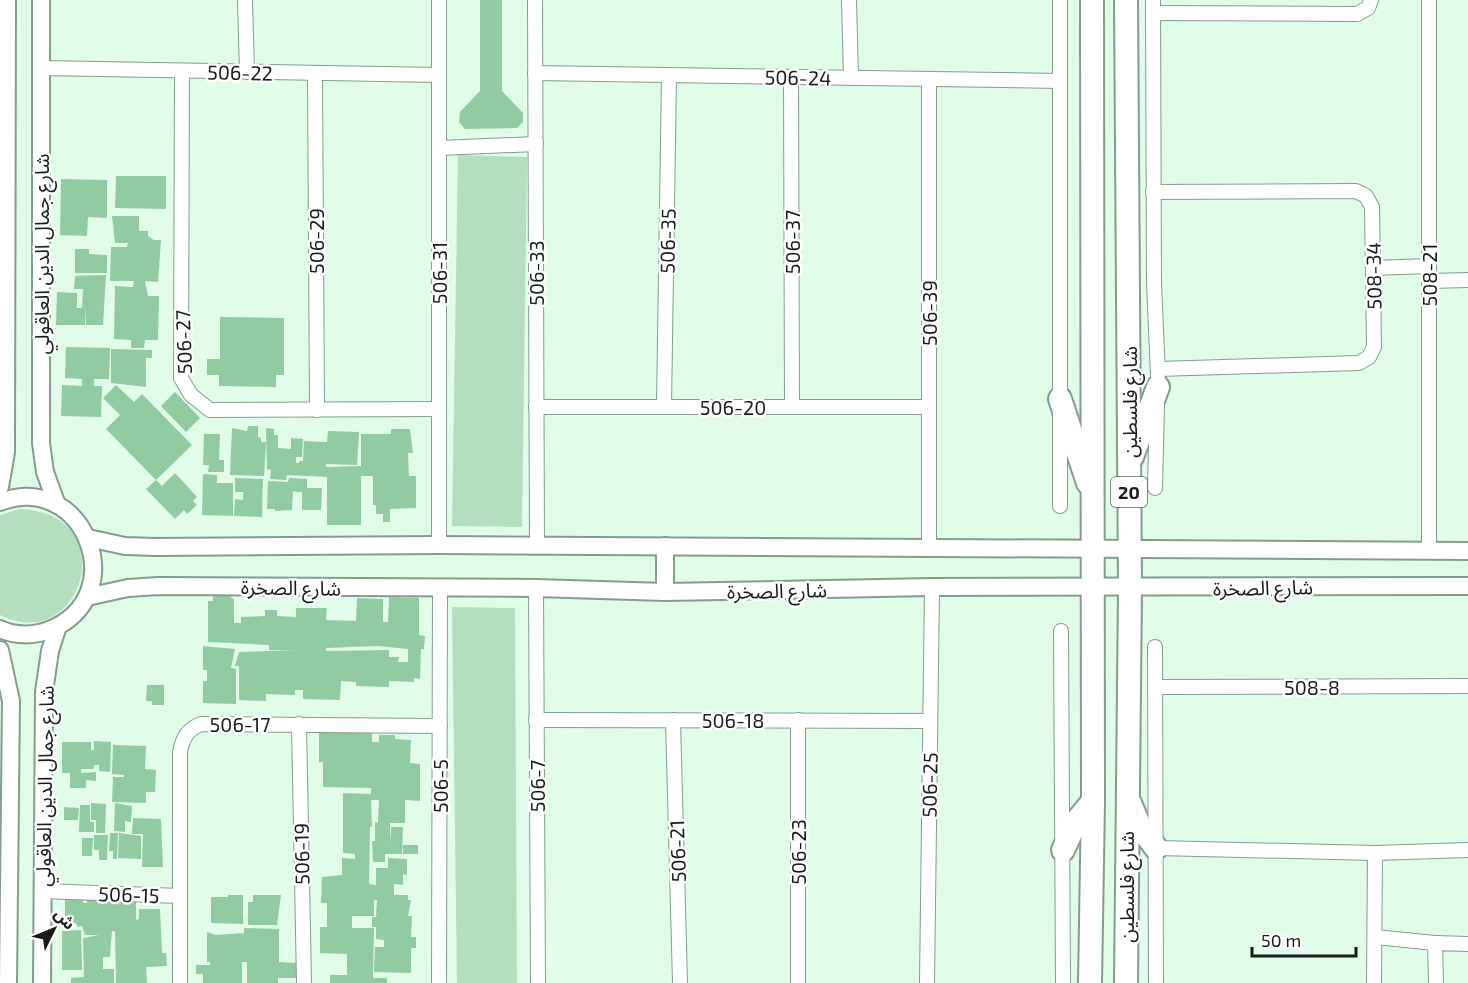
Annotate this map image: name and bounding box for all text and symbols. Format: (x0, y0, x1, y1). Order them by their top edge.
street label: 506-22 (207, 59, 273, 85)
street label: 506-24 (764, 64, 832, 90)
street label: شارع جمال الدين العاقولي (29, 153, 58, 355)
street label: 506-29 (304, 208, 328, 274)
street label: 506-35 (654, 208, 680, 274)
street label: 506-37 (780, 210, 804, 274)
street label: 506-33 (524, 240, 548, 306)
street label: 506-31 (427, 242, 451, 304)
street label: 508-34 (1360, 242, 1386, 310)
street label: 508-21 (1417, 243, 1441, 307)
street label: 506-39 (917, 280, 941, 346)
street label: 506-27 (170, 309, 196, 375)
street label: شارع فلسطين (1117, 346, 1145, 458)
street label: 506-20 (700, 395, 766, 419)
road number: 20 (1111, 477, 1147, 507)
street label: شارع الصخرة (241, 574, 341, 604)
street label: شارع الصخرة (1213, 574, 1313, 604)
street label: شارع الصخرة (727, 577, 827, 607)
street label: 508-8 (1284, 675, 1340, 699)
street label: شارع جمال الدين العاقولي (30, 685, 62, 887)
street label: 506-18 (702, 708, 764, 732)
street label: 506-17 (210, 712, 270, 736)
street label: 506-25 (916, 752, 942, 818)
street label: 506-5 (428, 759, 452, 813)
street label: 506-7 (525, 760, 549, 812)
street label: 506-21 (664, 819, 690, 883)
street label: 506-23 (786, 819, 810, 885)
street label: 506-19 (288, 823, 314, 885)
street label: شارع فلسطين (1114, 831, 1142, 943)
street label: 506-15 (98, 881, 160, 907)
north arrow (24, 899, 84, 959)
text: ش (50, 904, 80, 934)
scale bar (1252, 920, 1356, 958)
text: 50 m (1261, 929, 1301, 951)

